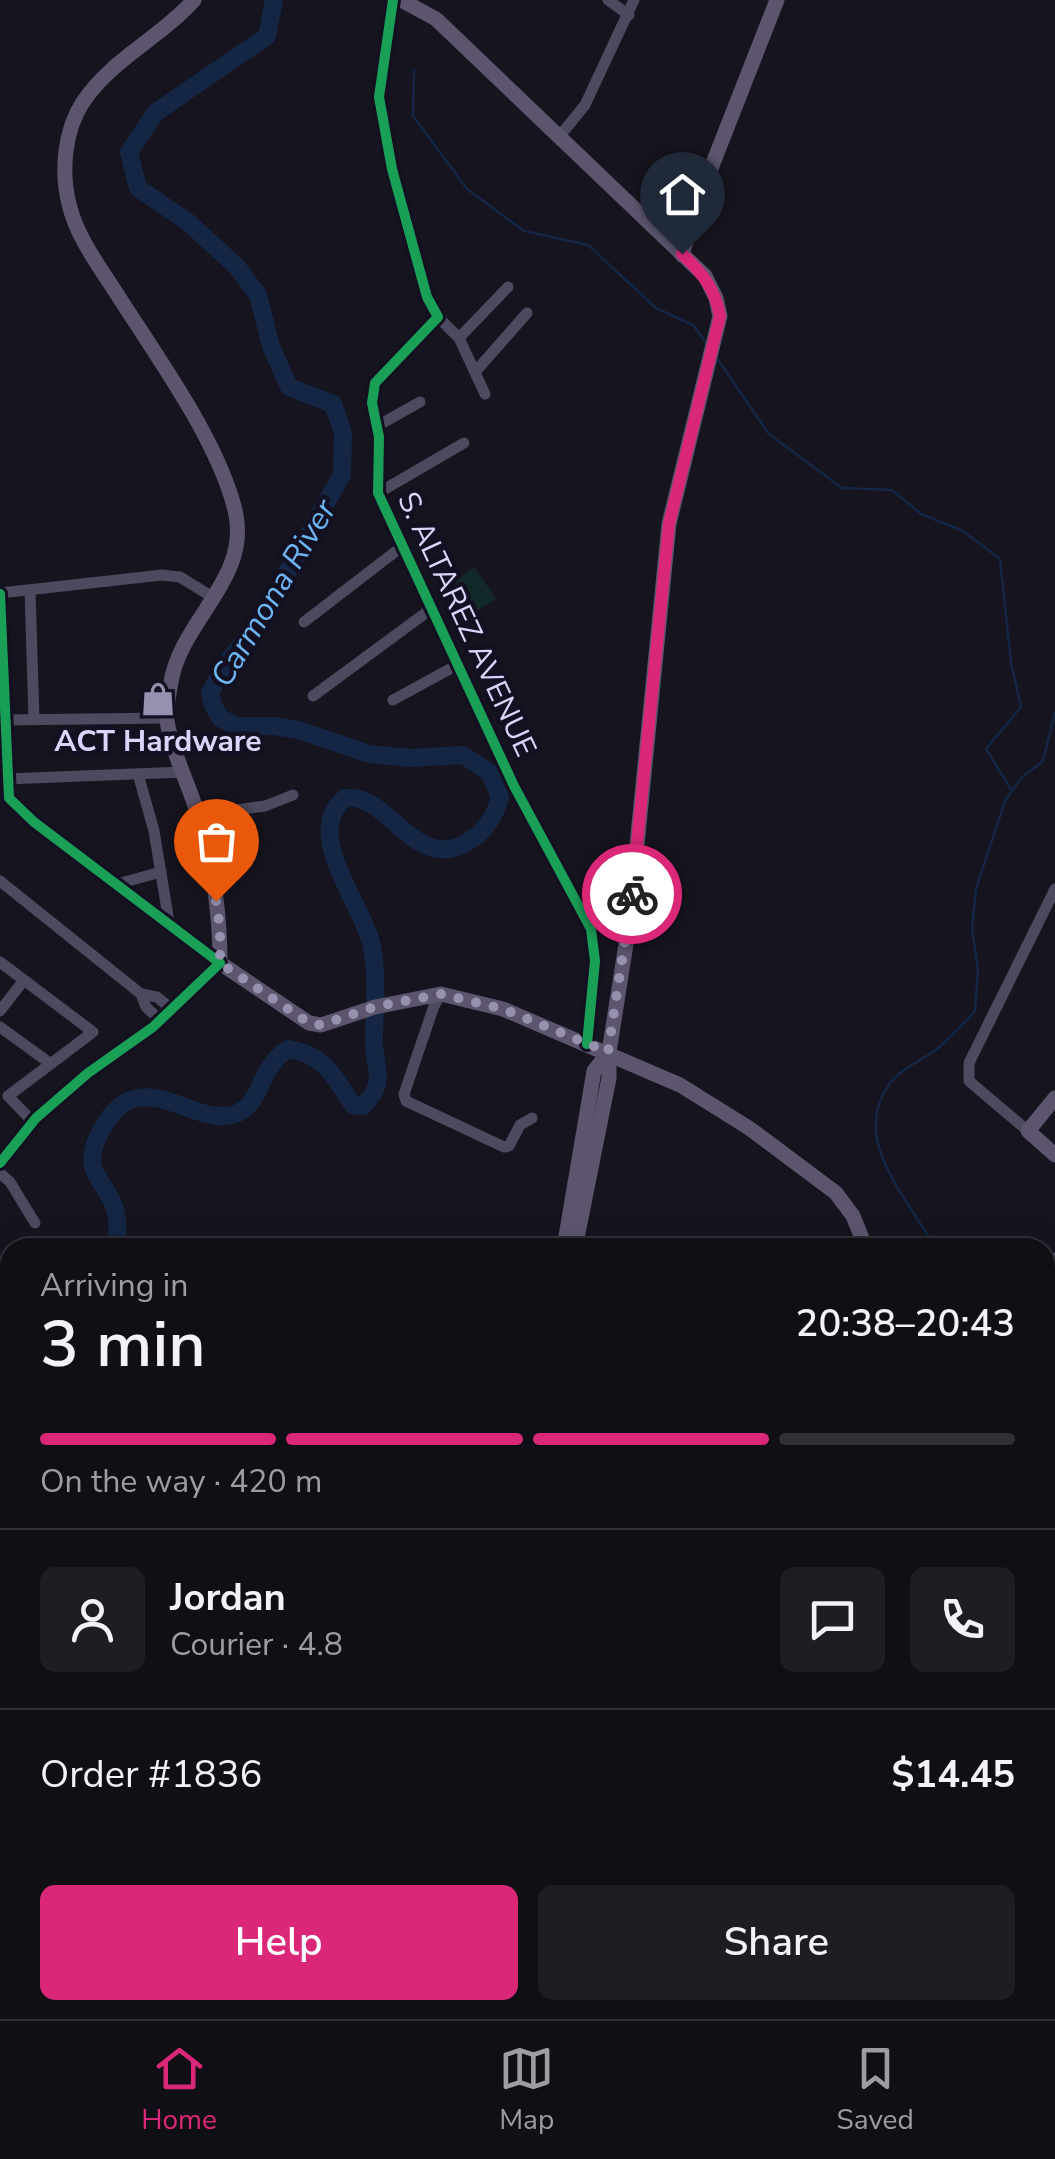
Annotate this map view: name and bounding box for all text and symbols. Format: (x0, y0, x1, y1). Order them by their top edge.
pin (640, 152, 725, 255)
icon: home (655, 167, 710, 222)
street label: S. ALTAREZ AVENUE (387, 485, 546, 763)
water label: Carmona River (201, 490, 347, 695)
shop icon: ACT Hardware (139, 680, 177, 718)
place label: ACT Hardware (54, 721, 262, 762)
pin (174, 799, 259, 902)
icon: bag (189, 814, 244, 869)
courier (582, 844, 682, 944)
icon: bike (605, 867, 660, 922)
text: Arriving in (40, 1264, 188, 1307)
text: 20:38–20:43 (796, 1298, 1015, 1349)
text: 3 min (40, 1300, 206, 1389)
text: On the way · 420 m (40, 1460, 322, 1503)
button: person (40, 1567, 145, 1672)
button: chat (780, 1567, 885, 1672)
button: phone (910, 1567, 1015, 1672)
text: Jordan (170, 1572, 286, 1623)
text: Courier · 4.8 (170, 1623, 343, 1666)
text: Order #1836 (40, 1749, 262, 1800)
text: $14.45 (892, 1749, 1015, 1800)
button: Help (40, 1885, 518, 2000)
button: Share (538, 1885, 1015, 2000)
tab: Home (141, 2041, 217, 2139)
tab: Map (499, 2041, 554, 2139)
tab: Saved (836, 2041, 914, 2139)

